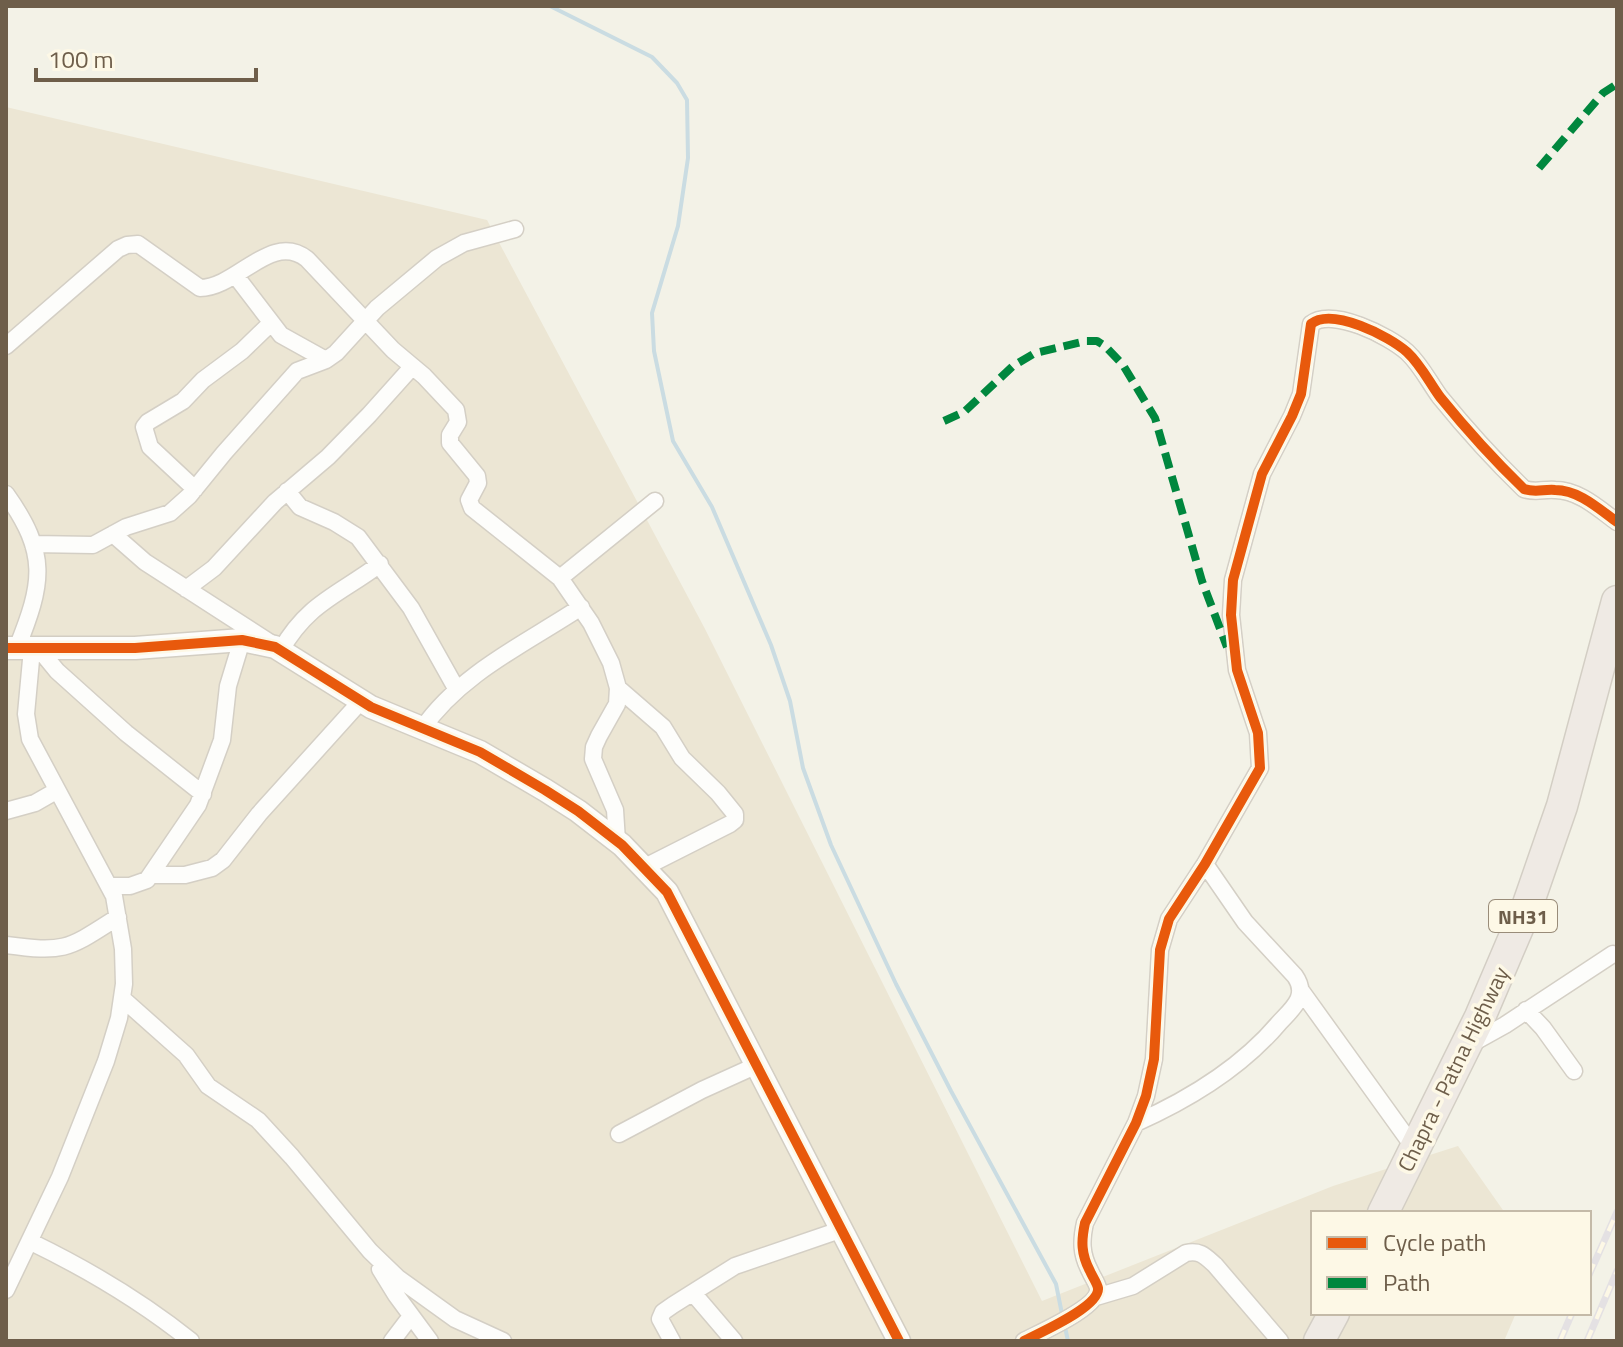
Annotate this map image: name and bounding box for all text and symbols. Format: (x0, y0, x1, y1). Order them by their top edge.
scale bar (36, 32, 256, 82)
text: 100 m (48, 41, 114, 77)
road number: NH31 (1489, 900, 1557, 932)
street label: Chapra - Patna Highway (1388, 960, 1518, 1177)
legend (1311, 1211, 1591, 1315)
text: Cycle path (1383, 1224, 1486, 1260)
text: Path (1383, 1264, 1430, 1300)

